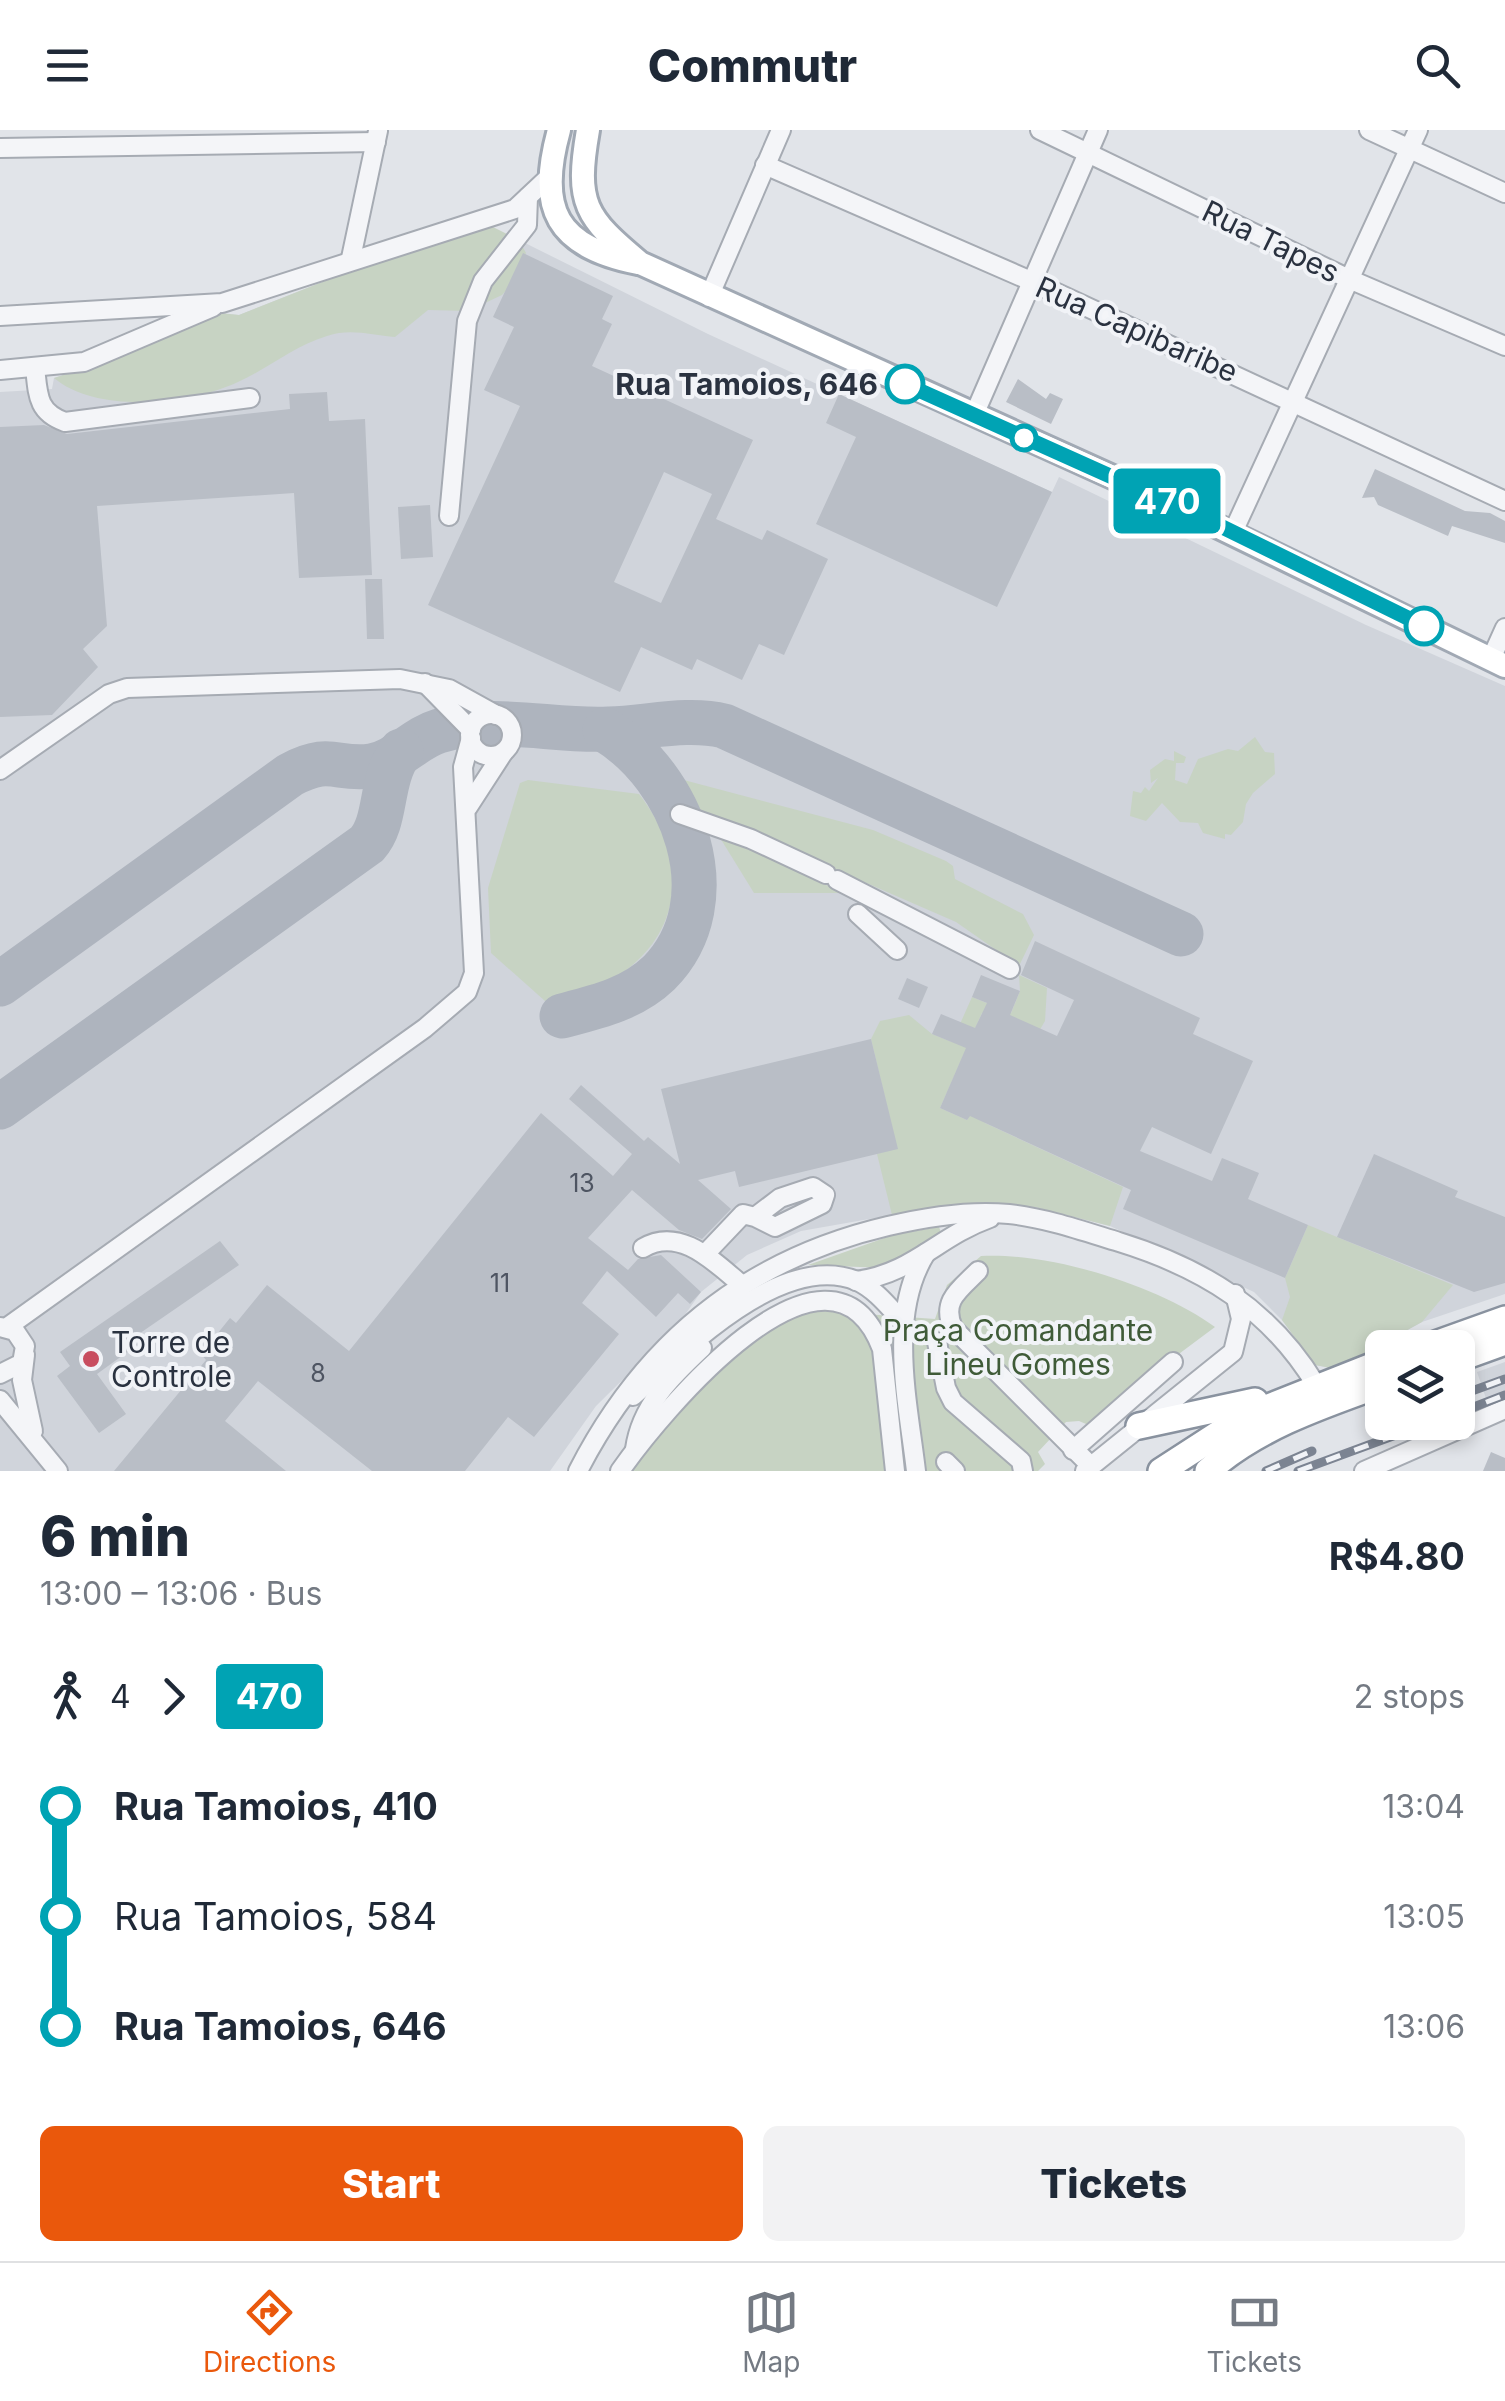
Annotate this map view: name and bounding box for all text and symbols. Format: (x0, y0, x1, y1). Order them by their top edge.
icon: menu (40, 38, 95, 93)
text: Commutr (648, 38, 857, 93)
icon: search (1410, 38, 1465, 93)
street label: Rua Tapes (1197, 192, 1345, 290)
street label: Rua Capibaribe (1031, 268, 1243, 390)
marker: Rua Tamoios, 646 (886, 365, 924, 403)
place label: Rua Tamoios, 646 (615, 366, 878, 402)
unlabelled marker (1011, 425, 1037, 451)
line badge: 470 (1110, 468, 1224, 534)
text: 470 (1133, 480, 1201, 522)
unlabelled marker (1405, 607, 1443, 645)
house number: 13 (569, 1168, 595, 1198)
house number: 11 (490, 1268, 510, 1298)
park label: Praça Comandante Lineu Gomes (883, 1312, 1153, 1382)
place label: Torre de Controle (111, 1324, 232, 1394)
map controls (1365, 1330, 1475, 1440)
button: layers (1365, 1330, 1475, 1440)
marker: Torre de Controle (80, 1348, 102, 1370)
house number: 8 (310, 1358, 326, 1388)
text: 6 min (40, 1503, 190, 1569)
text: R$4.80 (1329, 1533, 1465, 1579)
text: 13:00 – 13:06 · Bus (40, 1574, 322, 1613)
icon: walk (40, 1669, 95, 1724)
icon: forward (146, 1669, 201, 1724)
text: 470 (236, 1675, 303, 1717)
text: 4 (110, 1677, 131, 1716)
text: 2 stops (1354, 1677, 1465, 1716)
text: Rua Tamoios, 410 (114, 1783, 438, 1829)
text: 13:04 (1382, 1787, 1465, 1826)
text: Rua Tamoios, 584 (114, 1893, 437, 1939)
text: 13:05 (1383, 1897, 1465, 1936)
text: Rua Tamoios, 646 (114, 2003, 447, 2049)
text: 13:06 (1383, 2007, 1465, 2046)
button: Start (40, 2126, 743, 2241)
button: Tickets (763, 2126, 1465, 2241)
tab: Directions (203, 2285, 336, 2379)
tab: Map (742, 2285, 800, 2379)
tab: Tickets (1206, 2285, 1302, 2379)

